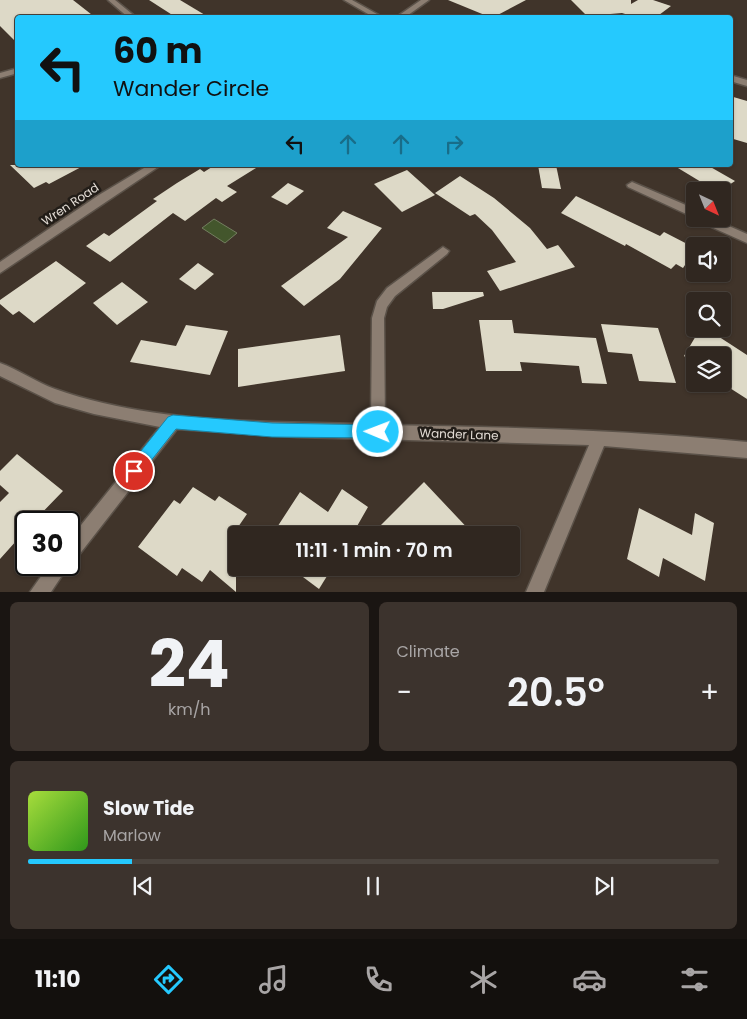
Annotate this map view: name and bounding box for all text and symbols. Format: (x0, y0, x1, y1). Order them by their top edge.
text: 60 m (113, 26, 203, 75)
icon: left (30, 35, 95, 100)
text: Wander Circle (113, 73, 269, 104)
icon: left (281, 130, 309, 158)
icon: ahead (334, 130, 362, 158)
icon: ahead (387, 130, 415, 158)
icon: right (440, 130, 468, 158)
street label: Wren Road (38, 179, 102, 229)
north arrow (686, 182, 731, 228)
map controls (686, 182, 731, 392)
button: sound (686, 237, 731, 282)
button: search (686, 292, 731, 337)
button: layers (686, 347, 731, 392)
position arrow (351, 405, 403, 457)
street label: Wander Lane (419, 424, 499, 444)
pin (113, 450, 155, 492)
icon: arrive (120, 457, 148, 485)
speed limit sign: 30 (15, 511, 80, 576)
text: 11:11 · 1 min · 70 m (295, 537, 453, 564)
text: 24 (149, 619, 230, 710)
text: Climate (397, 640, 460, 663)
text: 20.5° (507, 666, 605, 719)
text: − (397, 673, 412, 712)
text: + (700, 673, 719, 712)
text: km/h (168, 698, 211, 721)
text: Slow Tide (103, 795, 194, 822)
text: Marlow (103, 824, 161, 847)
icon: previous (129, 872, 157, 900)
icon: pause (359, 872, 387, 900)
icon: next (590, 872, 618, 900)
icon: directions (151, 962, 186, 997)
icon: music (256, 962, 291, 997)
icon: phone (361, 962, 396, 997)
icon: climate (466, 962, 501, 997)
icon: car (572, 962, 607, 997)
icon: filters (677, 962, 712, 997)
text: 11:10 (35, 964, 81, 995)

